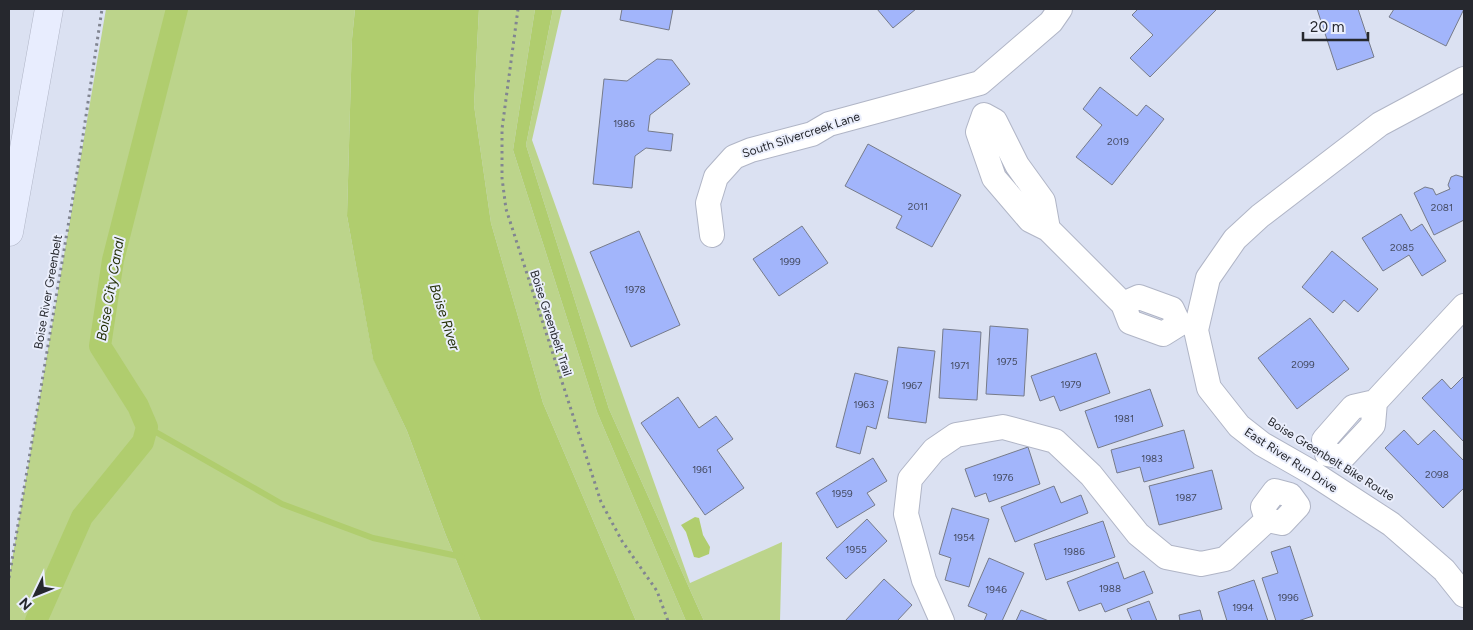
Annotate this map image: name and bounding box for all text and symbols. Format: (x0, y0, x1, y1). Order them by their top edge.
scale bar (1303, 10, 1368, 42)
text: 20 m (1310, 18, 1344, 36)
street label: South Silvercreek Lane (740, 109, 862, 161)
house number: 1986 (613, 117, 635, 130)
house number: 2019 (1107, 135, 1129, 148)
house number: 2011 (908, 200, 928, 213)
house number: 2081 (1431, 201, 1453, 214)
street label: Boise River Greenbelt (31, 233, 65, 350)
water label: Boise City Canal (93, 235, 128, 342)
house number: 2085 (1390, 241, 1414, 254)
house number: 1999 (779, 255, 801, 268)
street label: Boise Greenbelt Trail (527, 268, 575, 378)
water label: Boise River (426, 282, 464, 354)
house number: 1978 (624, 283, 646, 296)
house number: 1975 (997, 355, 1018, 368)
house number: 2099 (1291, 358, 1315, 371)
house number: 1971 (950, 359, 970, 372)
house number: 1979 (1061, 378, 1082, 391)
house number: 1967 (902, 379, 923, 392)
house number: 1963 (854, 398, 874, 411)
house number: 1981 (1114, 412, 1134, 425)
street label: Boise Greenbelt Bike Route (1265, 414, 1397, 504)
street label: East River Run Drive (1242, 425, 1340, 495)
house number: 1983 (1141, 452, 1163, 465)
house number: 1961 (692, 463, 712, 476)
house number: 2098 (1425, 468, 1449, 481)
house number: 1976 (993, 471, 1014, 484)
house number: 1959 (831, 487, 853, 500)
house number: 1987 (1175, 491, 1197, 504)
house number: 1954 (953, 531, 975, 544)
house number: 1955 (845, 543, 867, 556)
house number: 1986 (1063, 545, 1085, 558)
north arrow (10, 570, 60, 620)
house number: 1988 (1099, 582, 1121, 595)
house number: 1946 (985, 583, 1007, 596)
house number: 1996 (1277, 591, 1299, 604)
text: N (16, 594, 36, 613)
house number: 1994 (1232, 601, 1254, 614)

